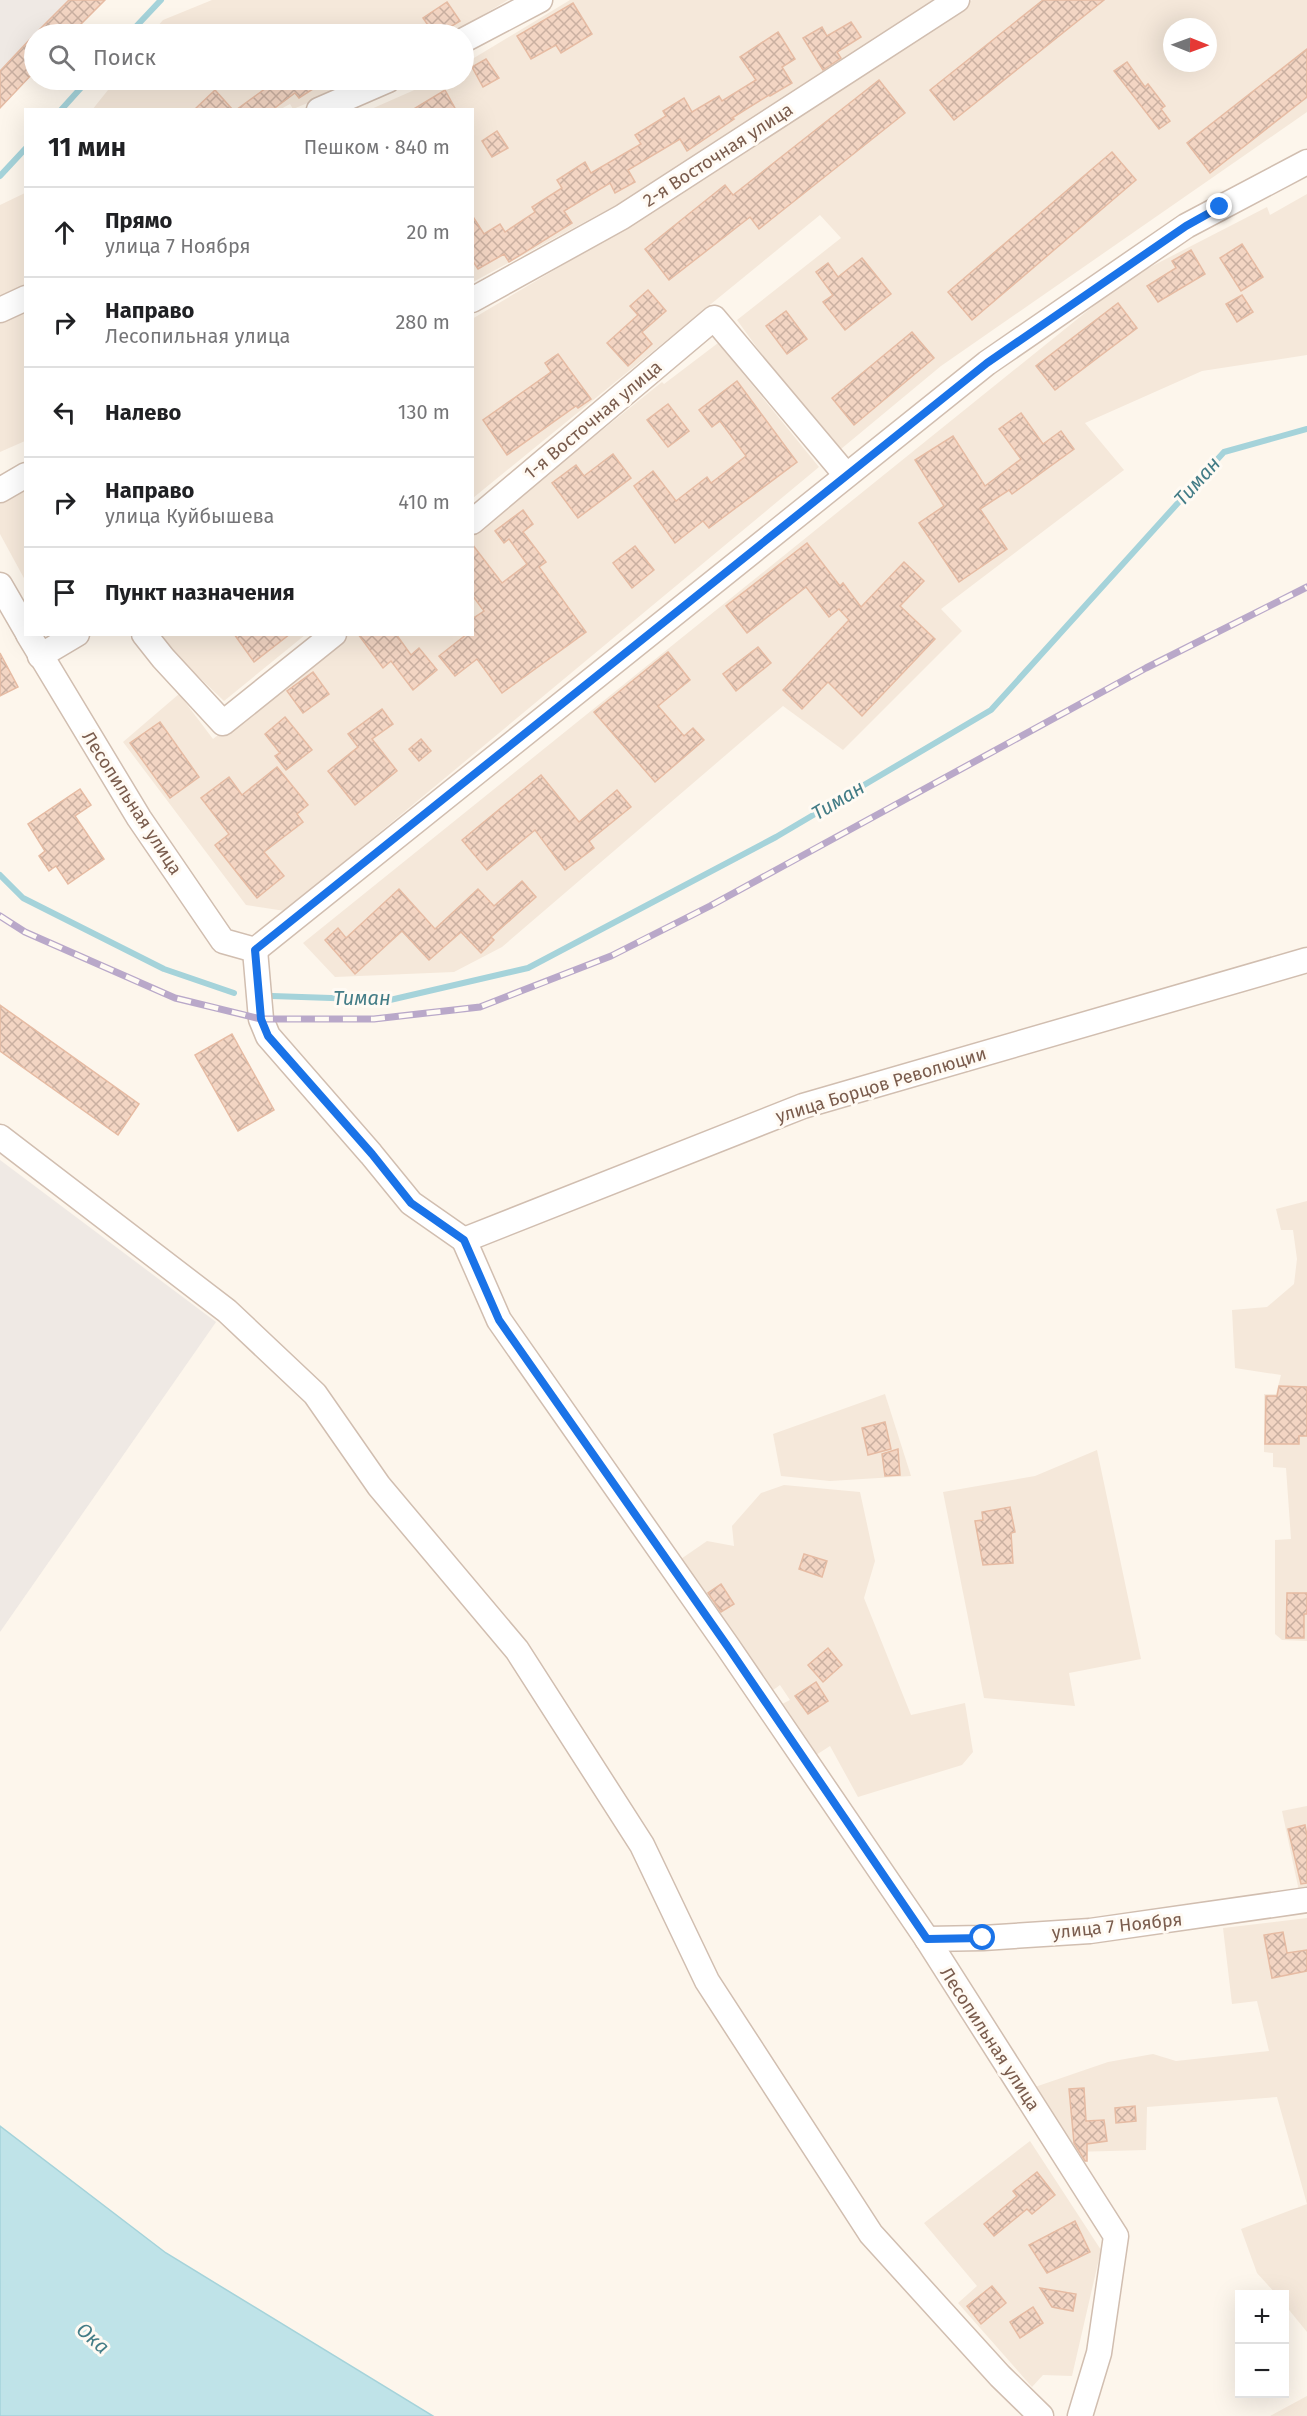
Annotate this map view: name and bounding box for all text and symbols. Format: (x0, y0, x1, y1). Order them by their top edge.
north arrow (1163, 18, 1217, 72)
search box (24, 24, 474, 90)
icon: search (45, 41, 78, 74)
text: Поиск (93, 44, 156, 71)
street label: 2-я Восточная улица (639, 98, 797, 212)
text: 11 мин (48, 132, 126, 163)
text: Пешком · 840 m (304, 135, 450, 159)
route end (1206, 193, 1232, 219)
text: Прямо (105, 207, 172, 234)
icon: ahead (48, 216, 81, 249)
text: 20 m (407, 220, 450, 244)
text: улица 7 Ноября (105, 234, 251, 258)
text: Направо (105, 297, 194, 324)
icon: right (48, 306, 81, 339)
text: 280 m (395, 310, 450, 334)
text: Лесопильная улица (105, 324, 290, 348)
street label: 1-я Восточная улица (520, 356, 666, 484)
icon: left (48, 396, 81, 429)
text: Налево (105, 399, 181, 426)
text: 130 m (398, 400, 450, 424)
water label: Тиман (1169, 452, 1225, 510)
text: Направо (105, 477, 194, 504)
icon: right (48, 486, 81, 519)
text: 410 m (398, 490, 450, 514)
text: улица Куйбышева (105, 504, 275, 528)
icon: arrive (48, 576, 81, 609)
text: Пункт назначения (105, 579, 295, 606)
street label: Лесопильная улица (77, 727, 187, 879)
water label: Тиман (807, 775, 869, 825)
water label: Тиман (333, 986, 391, 1010)
street label: улица Борцов Революции (773, 1042, 989, 1128)
street label: улица 7 Ноября (1051, 1908, 1183, 1944)
route start (969, 1924, 995, 1950)
street label: Лесопильная улица (935, 1963, 1045, 2115)
map controls (1235, 2290, 1289, 2398)
button: + (1235, 2290, 1289, 2344)
water label: Ока (72, 2317, 114, 2359)
button: − (1235, 2344, 1289, 2398)

